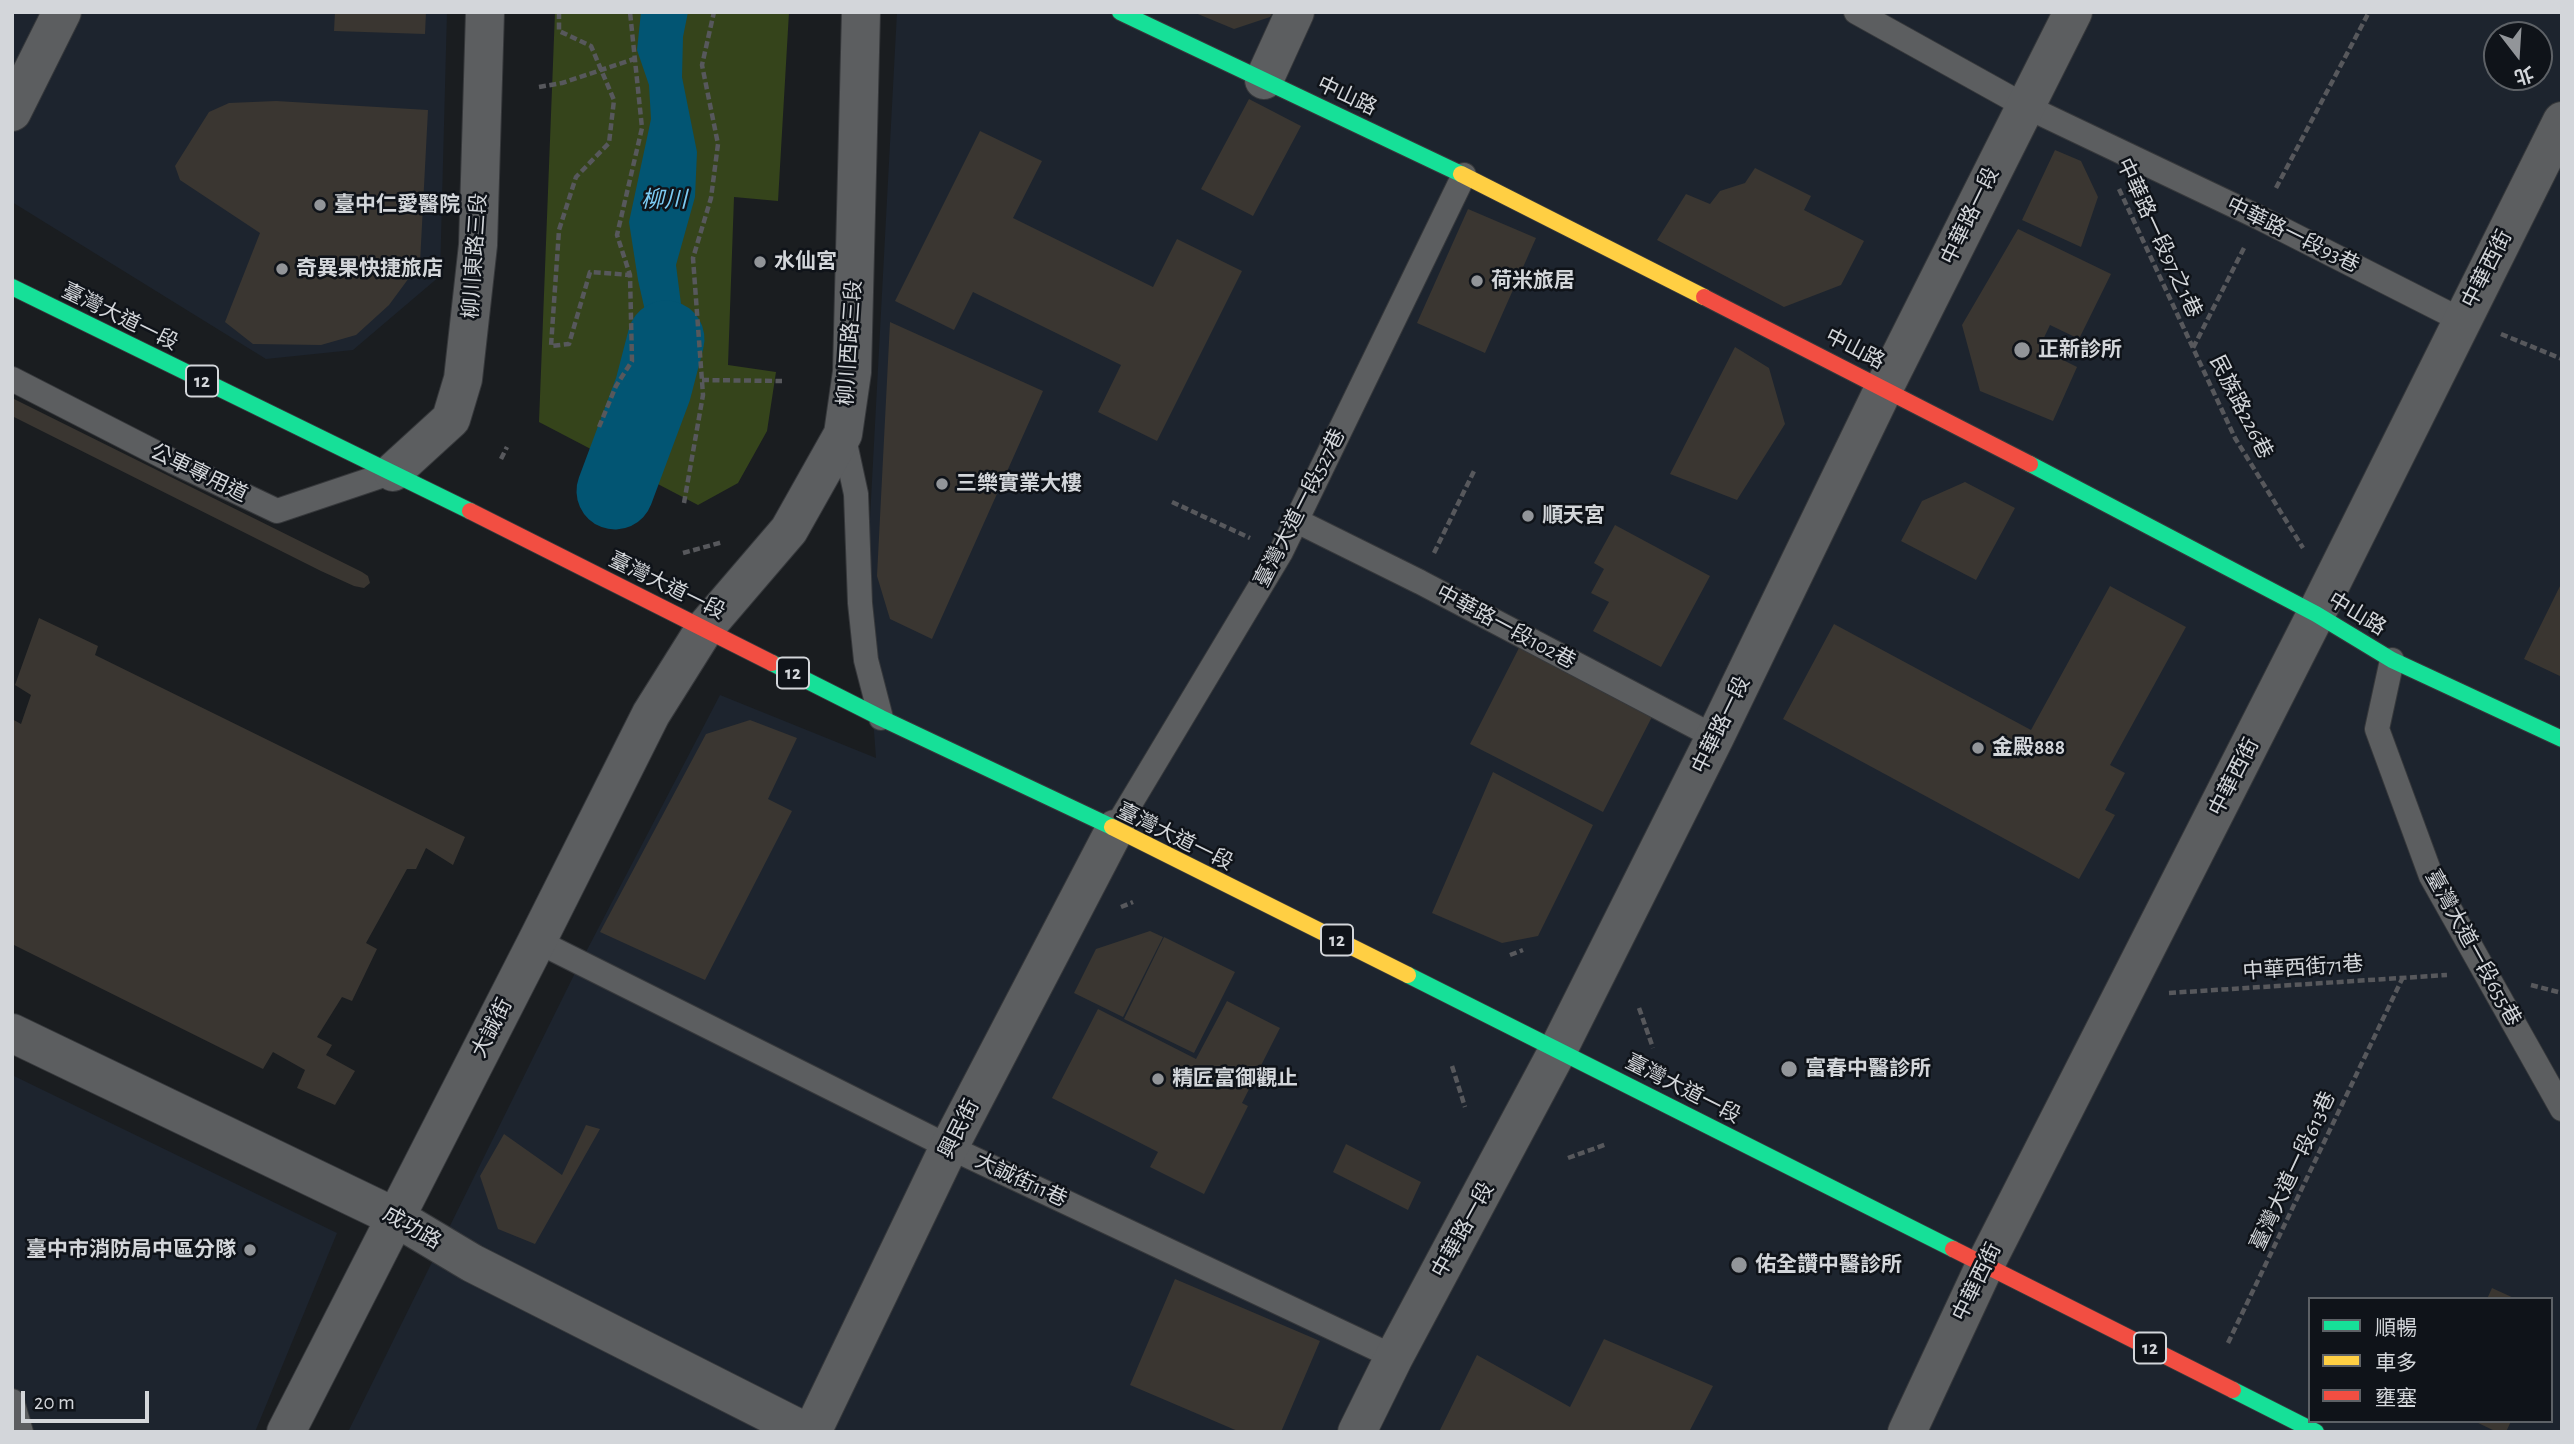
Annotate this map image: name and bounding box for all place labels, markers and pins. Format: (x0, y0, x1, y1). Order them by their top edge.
place label: 臺中仁愛醫院 (334, 192, 460, 218)
marker: 臺中仁愛醫院 (312, 197, 328, 213)
place label: 水仙宮 (774, 249, 837, 275)
marker: 水仙宮 (752, 254, 768, 270)
place label: 奇異果快捷旅店 (296, 256, 443, 282)
marker: 奇異果快捷旅店 (274, 261, 290, 277)
place label: 荷米旅居 (1491, 268, 1575, 294)
marker: 荷米旅居 (1469, 273, 1485, 289)
place label: 正新診所 (2038, 337, 2122, 363)
marker: 正新診所 (2012, 340, 2032, 360)
place label: 三樂實業大樓 (956, 471, 1082, 497)
marker: 三樂實業大樓 (934, 476, 950, 492)
place label: 順天宮 (1542, 503, 1605, 529)
marker: 順天宮 (1520, 508, 1536, 524)
place label: 金殿888 (1992, 735, 2065, 761)
marker: 金殿888 (1970, 740, 1986, 756)
place label: 富春中醫診所 (1805, 1056, 1931, 1082)
marker: 富春中醫診所 (1779, 1059, 1799, 1079)
place label: 精匠富御觀止 (1172, 1066, 1298, 1092)
marker: 精匠富御觀止 (1150, 1071, 1166, 1087)
place label: 臺中市消防局中區分隊 (26, 1237, 236, 1263)
marker: 臺中市消防局中區分隊 (242, 1242, 258, 1258)
place label: 佑全讚中醫診所 (1755, 1252, 1902, 1278)
marker: 佑全讚中醫診所 (1729, 1255, 1749, 1275)

